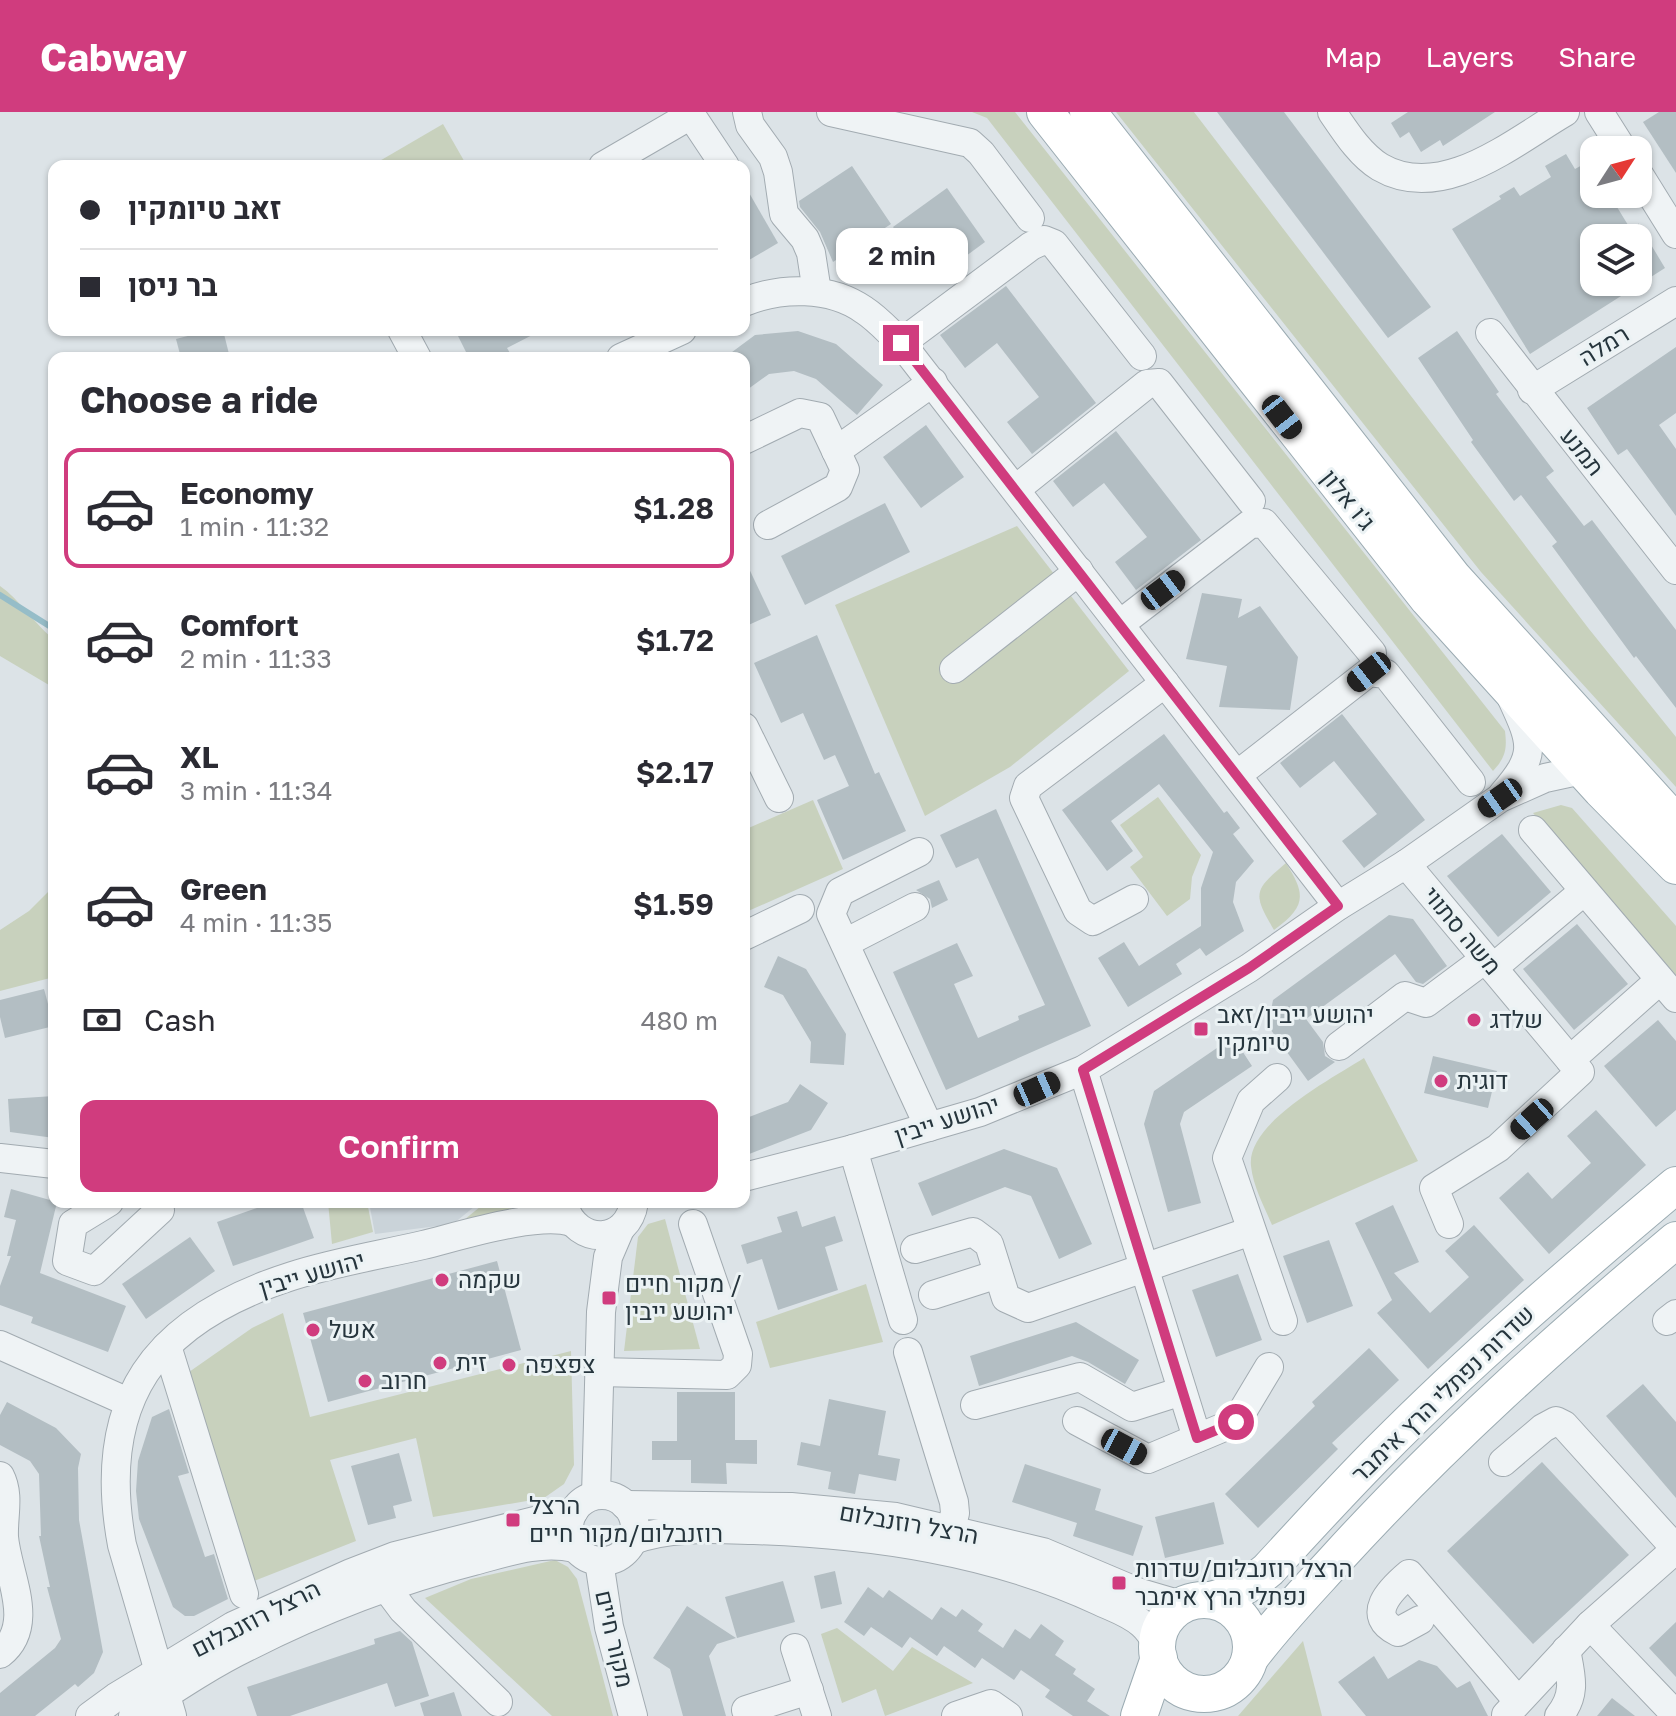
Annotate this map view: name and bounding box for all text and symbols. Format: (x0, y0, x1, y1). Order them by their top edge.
text: Cabway (40, 34, 187, 79)
text: Map (1324, 40, 1382, 73)
text: Layers (1426, 40, 1514, 73)
text: Share (1558, 40, 1636, 73)
north arrow (1580, 136, 1652, 208)
map controls (1580, 136, 1652, 296)
text: זאב טיומקין (128, 190, 281, 226)
button: layers (1580, 224, 1652, 296)
callout: 2 min (835, 227, 967, 283)
text: 2 min (868, 240, 936, 271)
text: בר ניסן (128, 267, 218, 303)
street label: רמלה (1573, 318, 1634, 371)
route end (883, 325, 919, 361)
text: Choose a ride (80, 378, 318, 421)
car (1258, 391, 1306, 443)
street label: תמנע (1555, 421, 1611, 481)
street label: ג'ו אלון (1316, 463, 1382, 535)
icon: car (84, 472, 156, 544)
text: Economy (180, 475, 314, 511)
text: $1.28 (633, 490, 714, 526)
text: 1 min · 11:32 (180, 511, 329, 542)
car (1137, 566, 1189, 614)
icon: car (84, 604, 156, 676)
text: Comfort (180, 607, 299, 643)
text: $1.72 (636, 622, 714, 658)
text: 2 min · 11:33 (180, 643, 332, 674)
car (1343, 648, 1395, 696)
icon: car (84, 736, 156, 808)
text: XL (180, 739, 219, 775)
text: $2.17 (636, 754, 714, 790)
car (1473, 774, 1527, 822)
text: 3 min · 11:34 (180, 775, 333, 806)
icon: car (84, 868, 156, 940)
text: Green (180, 871, 267, 907)
street label: משה סתווי (1418, 880, 1508, 980)
text: $1.59 (633, 886, 714, 922)
text: 4 min · 11:35 (180, 907, 332, 938)
icon: cash (80, 998, 124, 1042)
place label: יהושע ייבין/זאב טיומקין (1217, 999, 1374, 1056)
text: Cash (144, 1002, 216, 1038)
place label: שלדג (1490, 1004, 1543, 1033)
text: 480 m (641, 1005, 718, 1036)
marker: שלדג (1465, 1011, 1483, 1029)
marker: יהושע ייבין/זאב טיומקין (1192, 1020, 1210, 1038)
place label: דוגית (1457, 1065, 1508, 1094)
car (1010, 1068, 1064, 1110)
marker: דוגית (1432, 1072, 1450, 1090)
street label: יהושע ייבין (890, 1088, 1003, 1149)
car (1506, 1094, 1558, 1144)
button: Confirm (80, 1100, 718, 1192)
street label: יהושע ייבין (255, 1244, 368, 1301)
place label: שקמה (458, 1264, 521, 1293)
place label: מקור חיים / יהושע ייבין (625, 1268, 742, 1325)
marker: שקמה (433, 1271, 451, 1289)
marker: מקור חיים / יהושע ייבין (600, 1289, 618, 1307)
street label: שדרות נפתלי הרץ אימבר (1345, 1298, 1539, 1488)
place label: אשל (329, 1314, 376, 1343)
marker: אשל (304, 1321, 322, 1339)
place label: זית (456, 1347, 487, 1376)
place label: צפצפה (525, 1349, 595, 1378)
marker: זית (431, 1354, 449, 1372)
marker: צפצפה (500, 1356, 518, 1374)
place label: חרוב (381, 1365, 427, 1394)
marker: חרוב (356, 1372, 374, 1390)
route start (1218, 1404, 1254, 1440)
car (1097, 1425, 1151, 1469)
place label: הרצל רוזנבלום/מקור חיים (529, 1490, 723, 1547)
street label: הרצל רוזנבלום (837, 1496, 981, 1549)
marker: הרצל רוזנבלום/מקור חיים (504, 1511, 522, 1529)
place label: הרצל רוזנבלום/שדרות נפתלי הרץ אימבר (1135, 1553, 1353, 1610)
street label: הרצל רוזנבלום (186, 1573, 325, 1663)
marker: הרצל רוזנבלום/שדרות נפתלי הרץ אימבר (1110, 1574, 1128, 1592)
street label: מקור חיים (590, 1587, 641, 1690)

